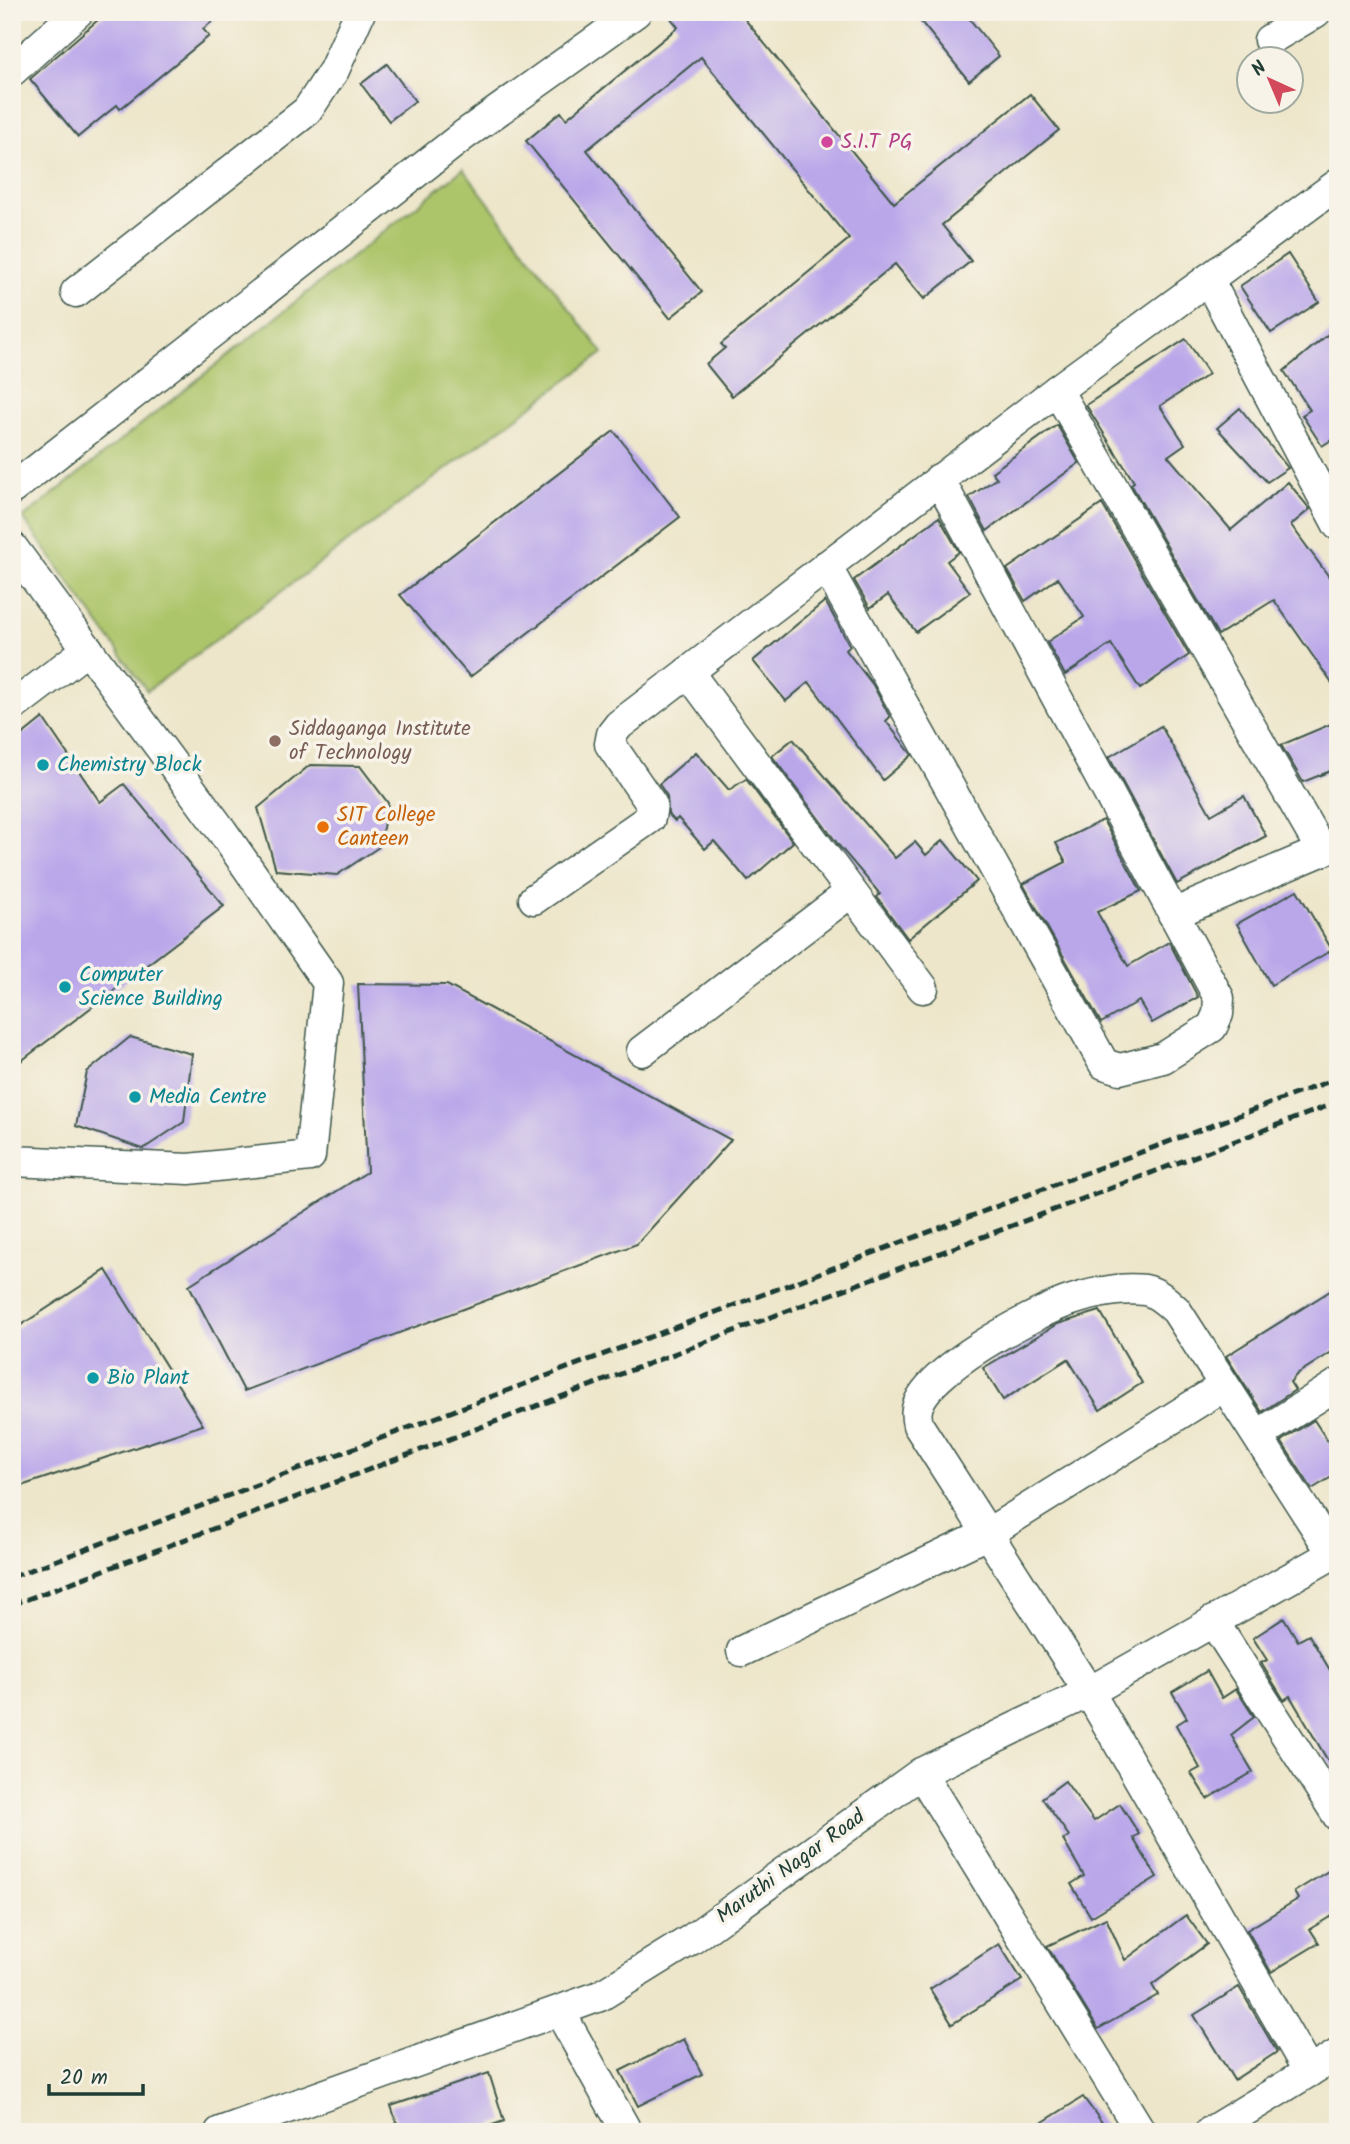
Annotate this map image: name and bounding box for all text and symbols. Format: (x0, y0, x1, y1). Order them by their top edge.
north arrow (1234, 46, 1304, 116)
text: N (1245, 54, 1274, 84)
place label: S.I.T PG (841, 126, 913, 159)
marker: S.I.T PG (819, 134, 835, 150)
place label: Siddaganga Institute of Technology (289, 713, 471, 770)
marker: Siddaganga Institute of Technology (267, 733, 283, 749)
place label: Chemistry Block (57, 749, 202, 782)
marker: Chemistry Block (35, 757, 51, 773)
place label: SIT College Canteen (337, 799, 436, 856)
marker: SIT College Canteen (315, 819, 331, 835)
place label: Computer Science Building (79, 959, 223, 1016)
marker: Computer Science Building (57, 979, 73, 995)
place label: Media Centre (149, 1081, 267, 1114)
marker: Media Centre (127, 1089, 143, 1105)
place label: Bio Plant (107, 1362, 190, 1395)
marker: Bio Plant (85, 1370, 101, 1386)
street label: Maruthi Nagar Road (709, 1801, 873, 1933)
scale bar (49, 2053, 144, 2097)
text: 20 m (60, 2062, 108, 2095)

